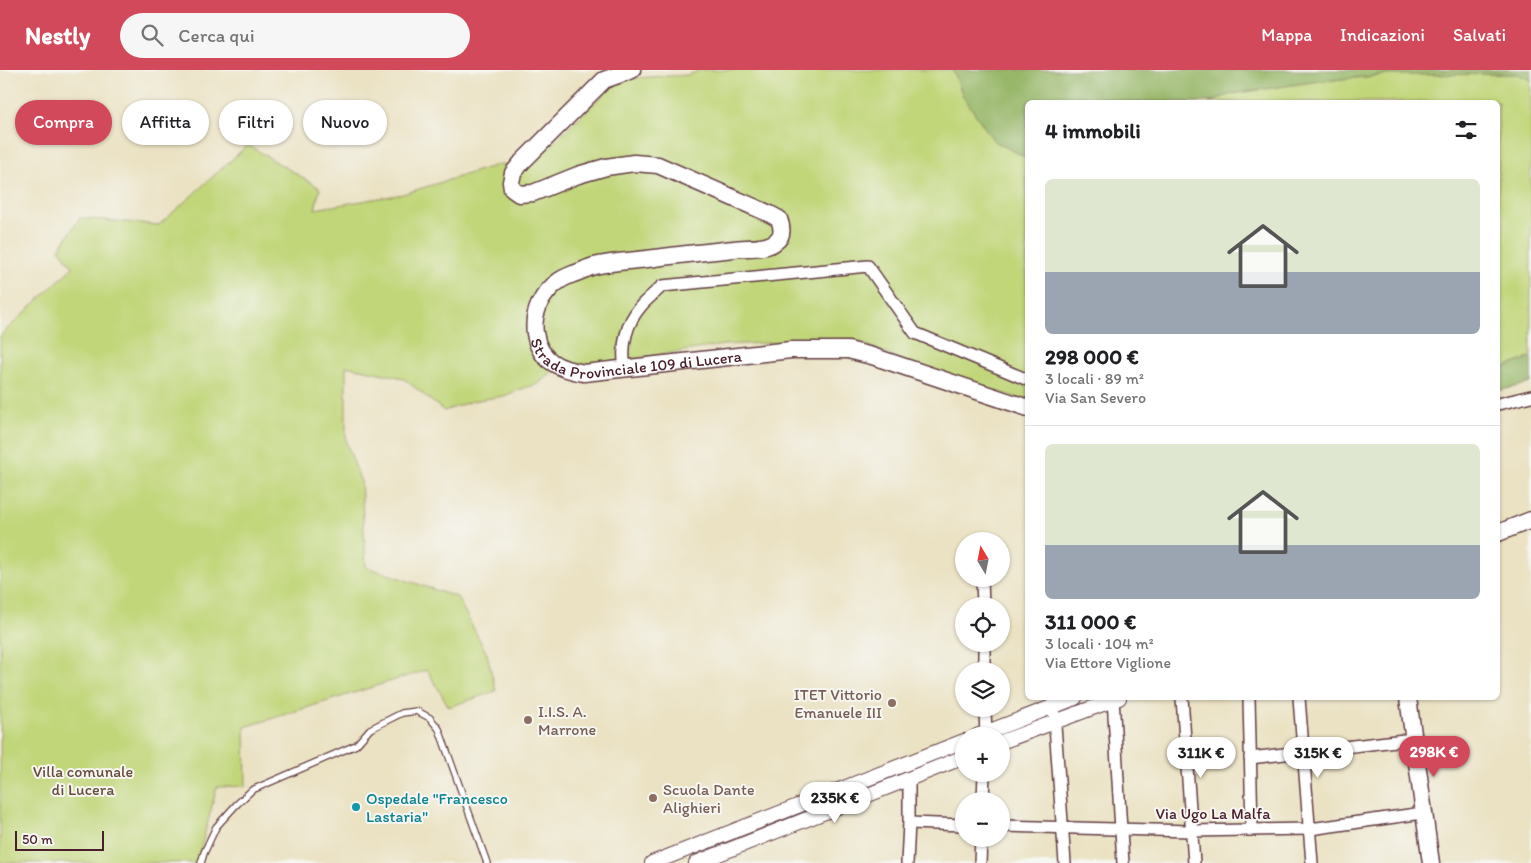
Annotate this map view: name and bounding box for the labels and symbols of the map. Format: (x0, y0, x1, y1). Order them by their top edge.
street label: Strada Provinciale 109 di Lucera (527, 336, 743, 383)
north arrow (955, 532, 1010, 588)
place label: ITET Vittorio Emanuele III (794, 685, 882, 722)
marker: ITET Vittorio Emanuele III (886, 697, 898, 709)
place label: I.I.S. A. Marrone (538, 702, 596, 739)
marker: I.I.S. A. Marrone (522, 714, 534, 726)
pin: 311K € (1160, 736, 1242, 779)
pin: 315K € (1277, 736, 1359, 779)
pin: 298K € (1393, 736, 1475, 778)
park label: Villa comunale di Lucera (33, 762, 134, 799)
place label: Scuola Dante Alighieri (663, 780, 755, 817)
pin: 235K € (794, 782, 876, 824)
place label: Ospedale "Francesco Lastaria" (366, 789, 508, 826)
marker: Scuola Dante Alighieri (647, 792, 659, 804)
marker: Ospedale "Francesco Lastaria" (350, 801, 362, 813)
street label: Via Ugo La Malfa (1155, 804, 1271, 823)
scale bar (15, 828, 104, 851)

